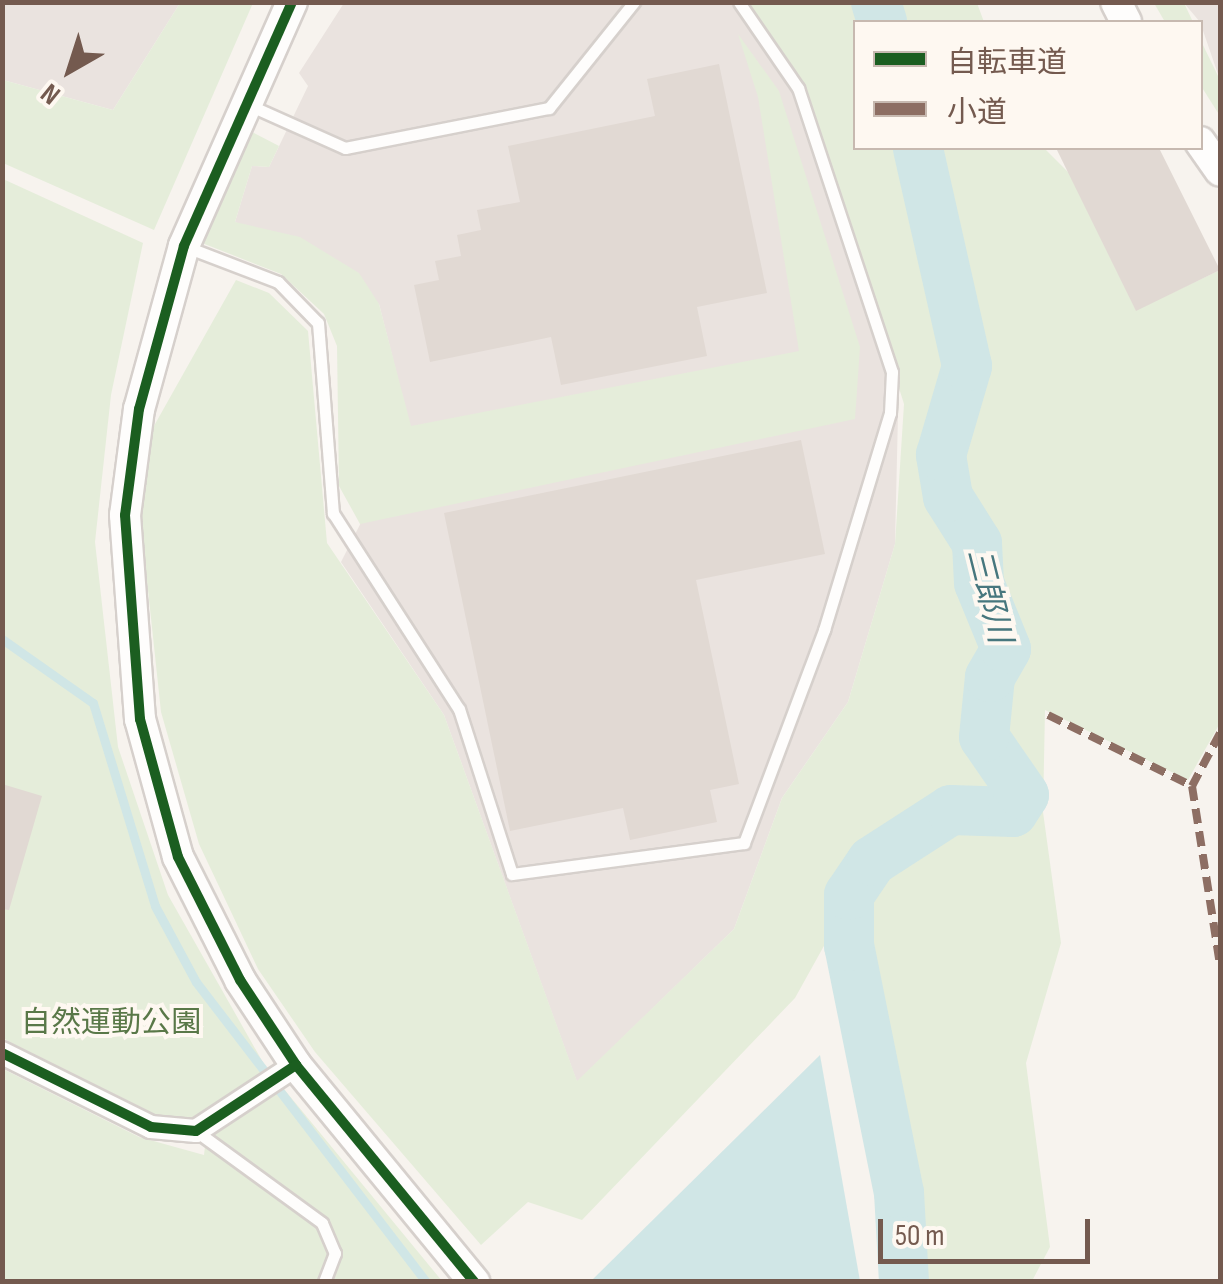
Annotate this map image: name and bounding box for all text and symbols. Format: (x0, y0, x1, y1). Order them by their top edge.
north arrow (20, 20, 120, 120)
legend (853, 20, 1203, 150)
text: 自転車道 (947, 45, 1067, 81)
text: N (35, 76, 67, 111)
text: 小道 (947, 95, 1007, 131)
water label: 三郎川 (958, 545, 1018, 647)
park label: 自然運動公園 (21, 1005, 201, 1041)
scale bar (883, 1199, 1096, 1261)
text: 50 m (895, 1218, 944, 1254)

